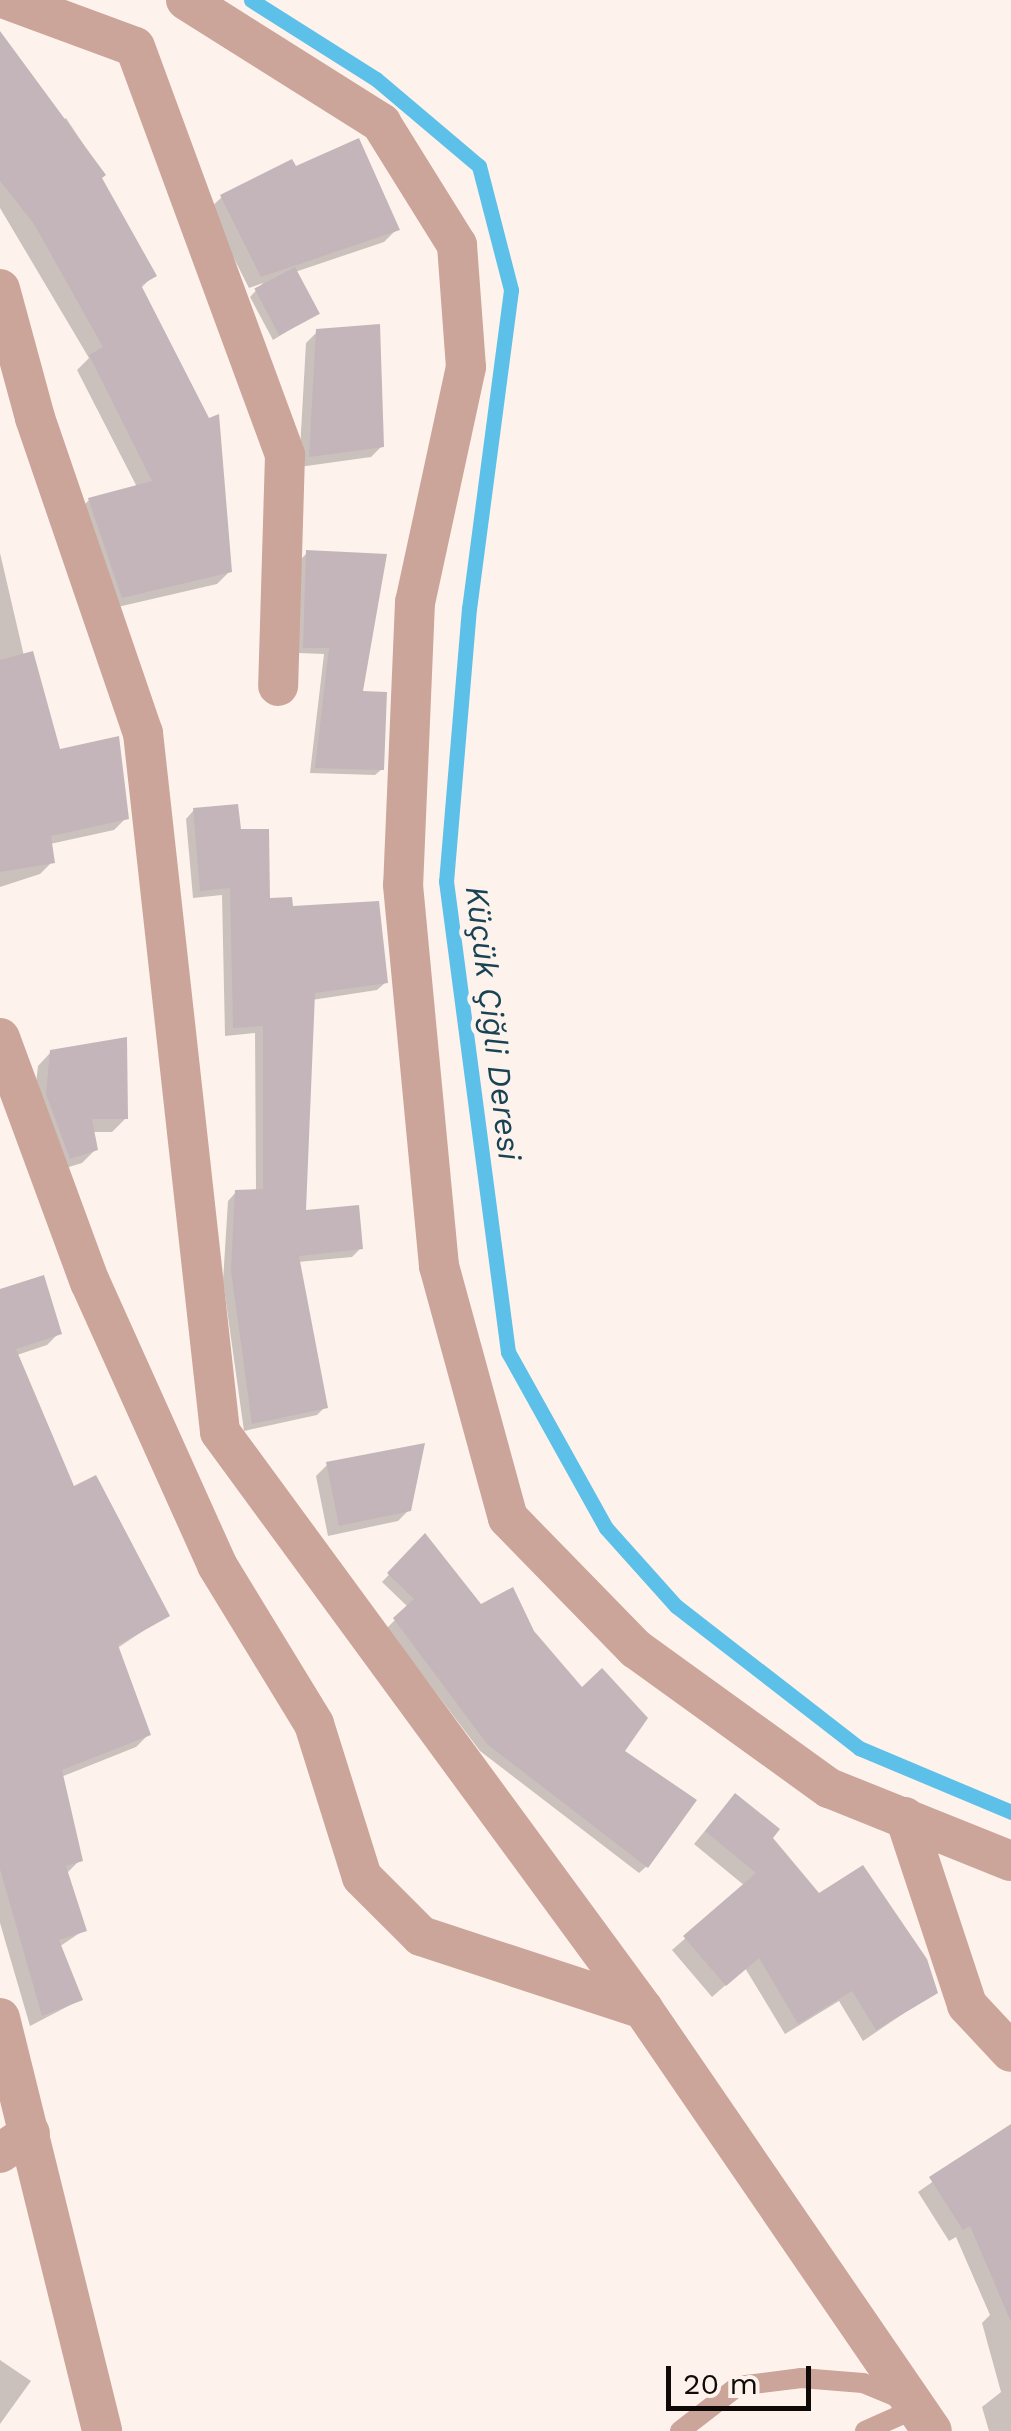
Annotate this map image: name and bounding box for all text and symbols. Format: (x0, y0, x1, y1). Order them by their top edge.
water label: Küçük Çiğli Deresi (457, 883, 529, 1163)
scale bar (671, 2346, 816, 2408)
text: 20 m (683, 2366, 758, 2401)

